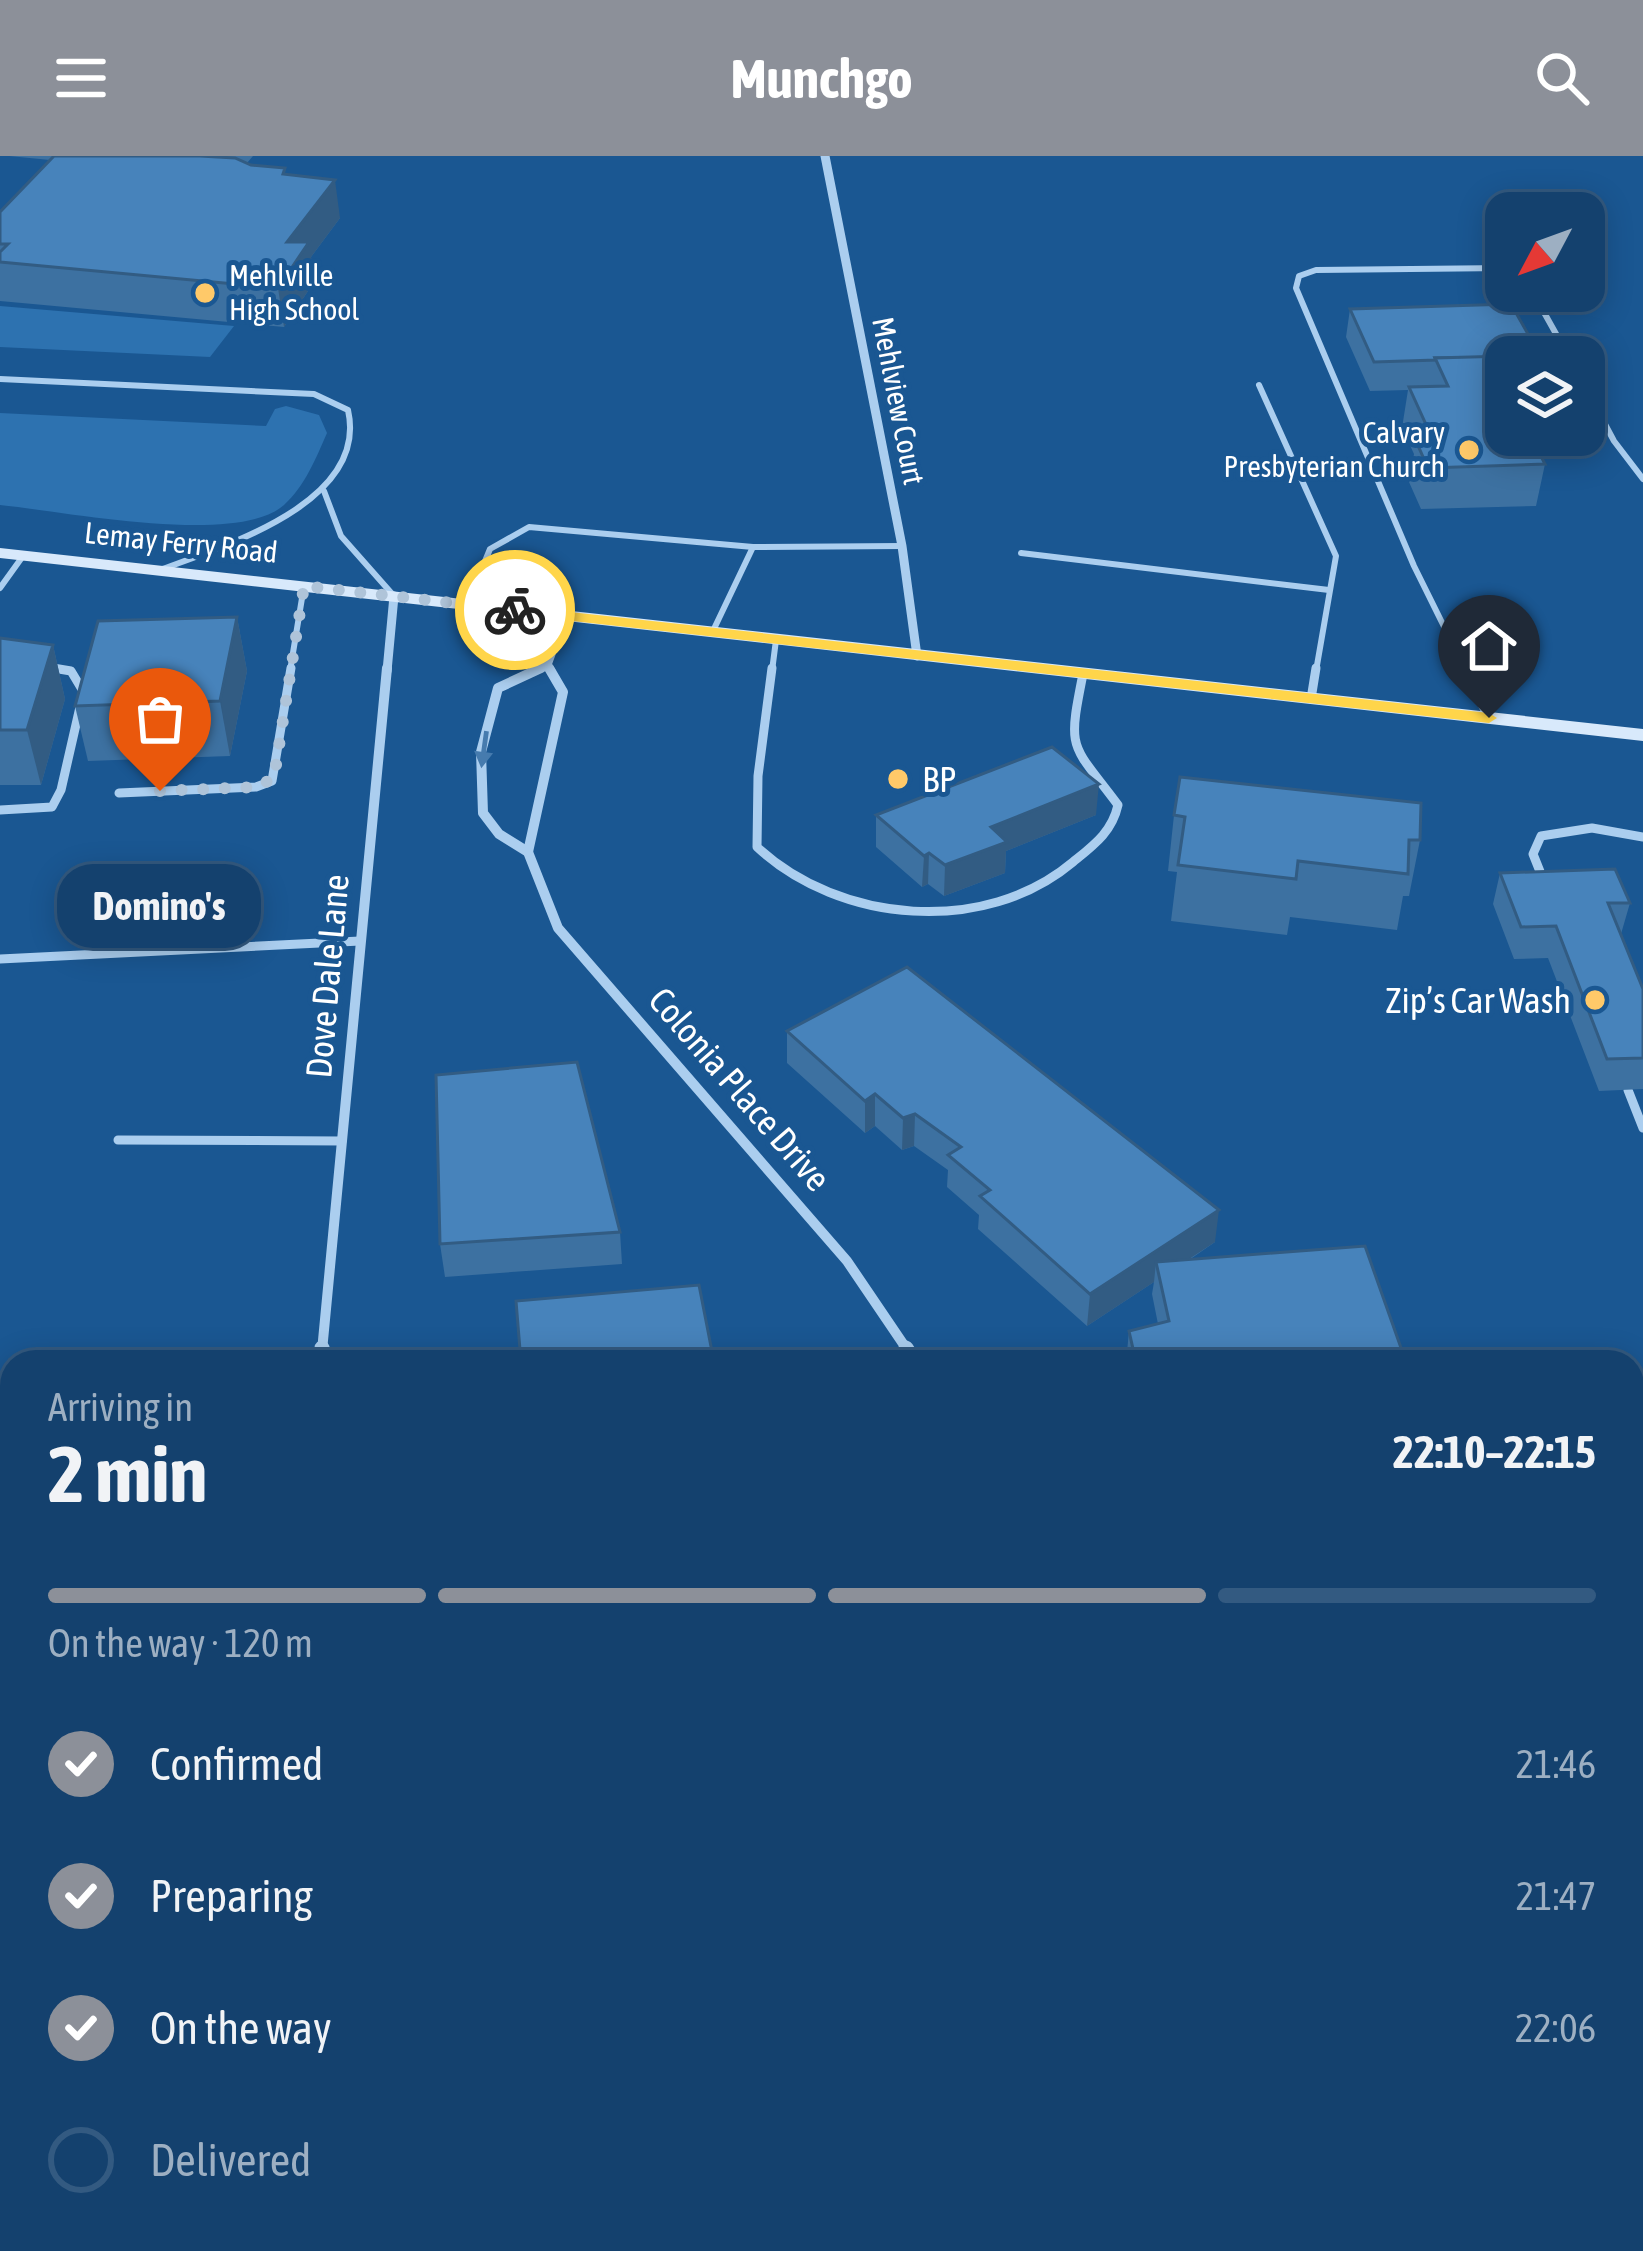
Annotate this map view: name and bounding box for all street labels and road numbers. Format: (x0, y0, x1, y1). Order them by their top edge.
street label: Mehlview Court (866, 314, 932, 487)
street label: Lemay Ferry Road (83, 515, 279, 569)
street label: Dove Dale Lane (297, 872, 357, 1080)
street label: Colonia Place Drive (640, 979, 840, 1199)

